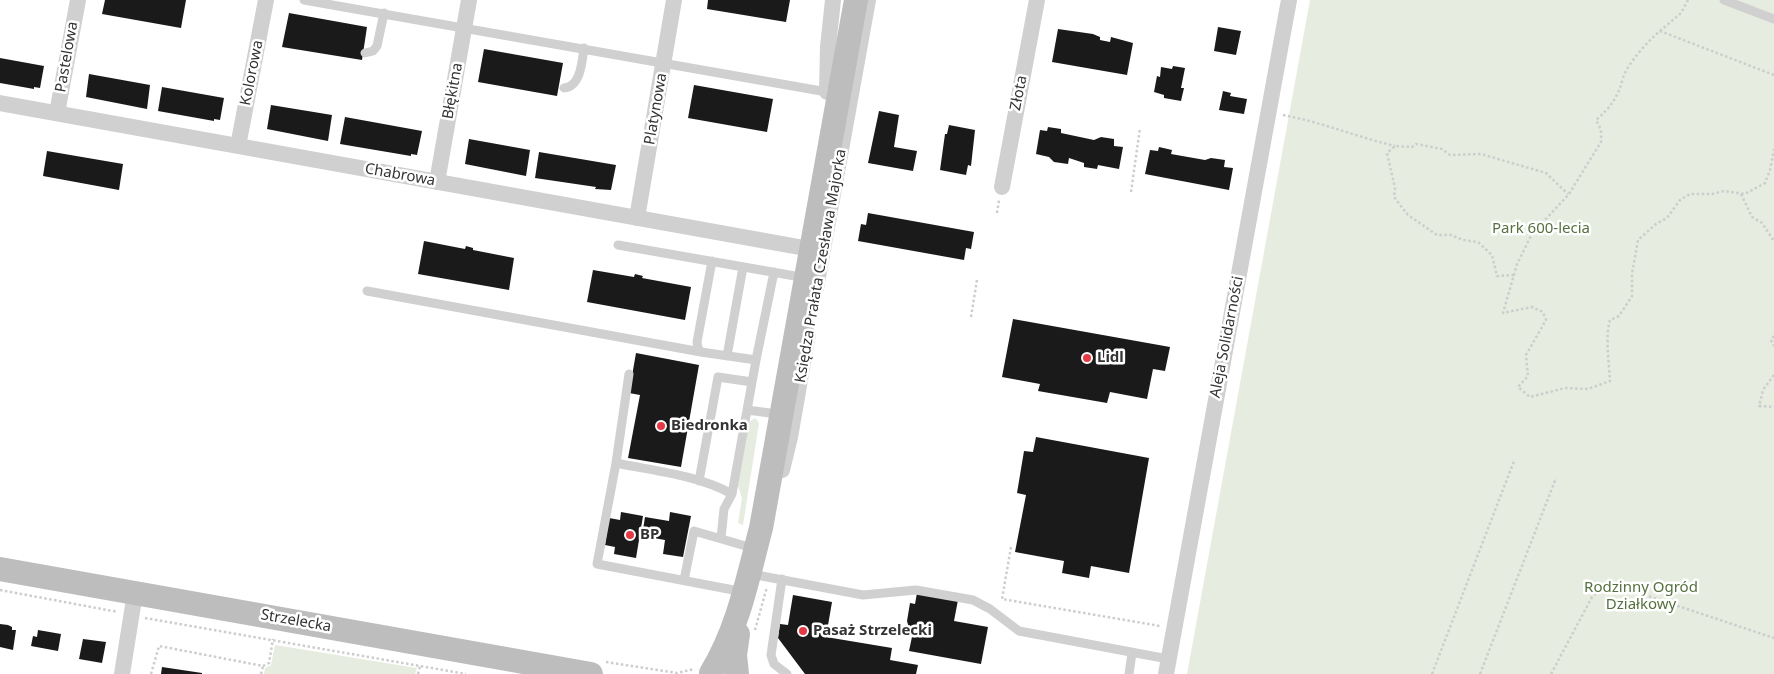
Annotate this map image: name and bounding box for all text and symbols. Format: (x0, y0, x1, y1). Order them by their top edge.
street label: Pastelowa (52, 20, 82, 94)
street label: Kolorowa (237, 39, 267, 107)
street label: Błękitna (439, 61, 467, 121)
street label: Platynowa (641, 72, 671, 146)
street label: Złota (1007, 74, 1031, 112)
street label: Księdza Prałata Czesława Majorka (792, 148, 850, 384)
street label: Chabrowa (363, 160, 437, 190)
park label: Park 600-lecia (1492, 220, 1590, 238)
street label: Aleja Solidarności (1206, 275, 1248, 399)
place label: Lidl (1097, 349, 1124, 367)
marker: Lidl (1081, 352, 1093, 364)
place label: Biedronka (671, 417, 748, 435)
marker: Biedronka (655, 420, 667, 432)
place label: BP (640, 526, 659, 544)
marker: BP (624, 529, 636, 541)
park label: Rodzinny Ogród Działkowy (1584, 579, 1698, 614)
street label: Strzelecka (259, 606, 333, 636)
place label: Pasaż Strzelecki (813, 622, 932, 640)
marker: Pasaż Strzelecki (797, 625, 809, 637)

